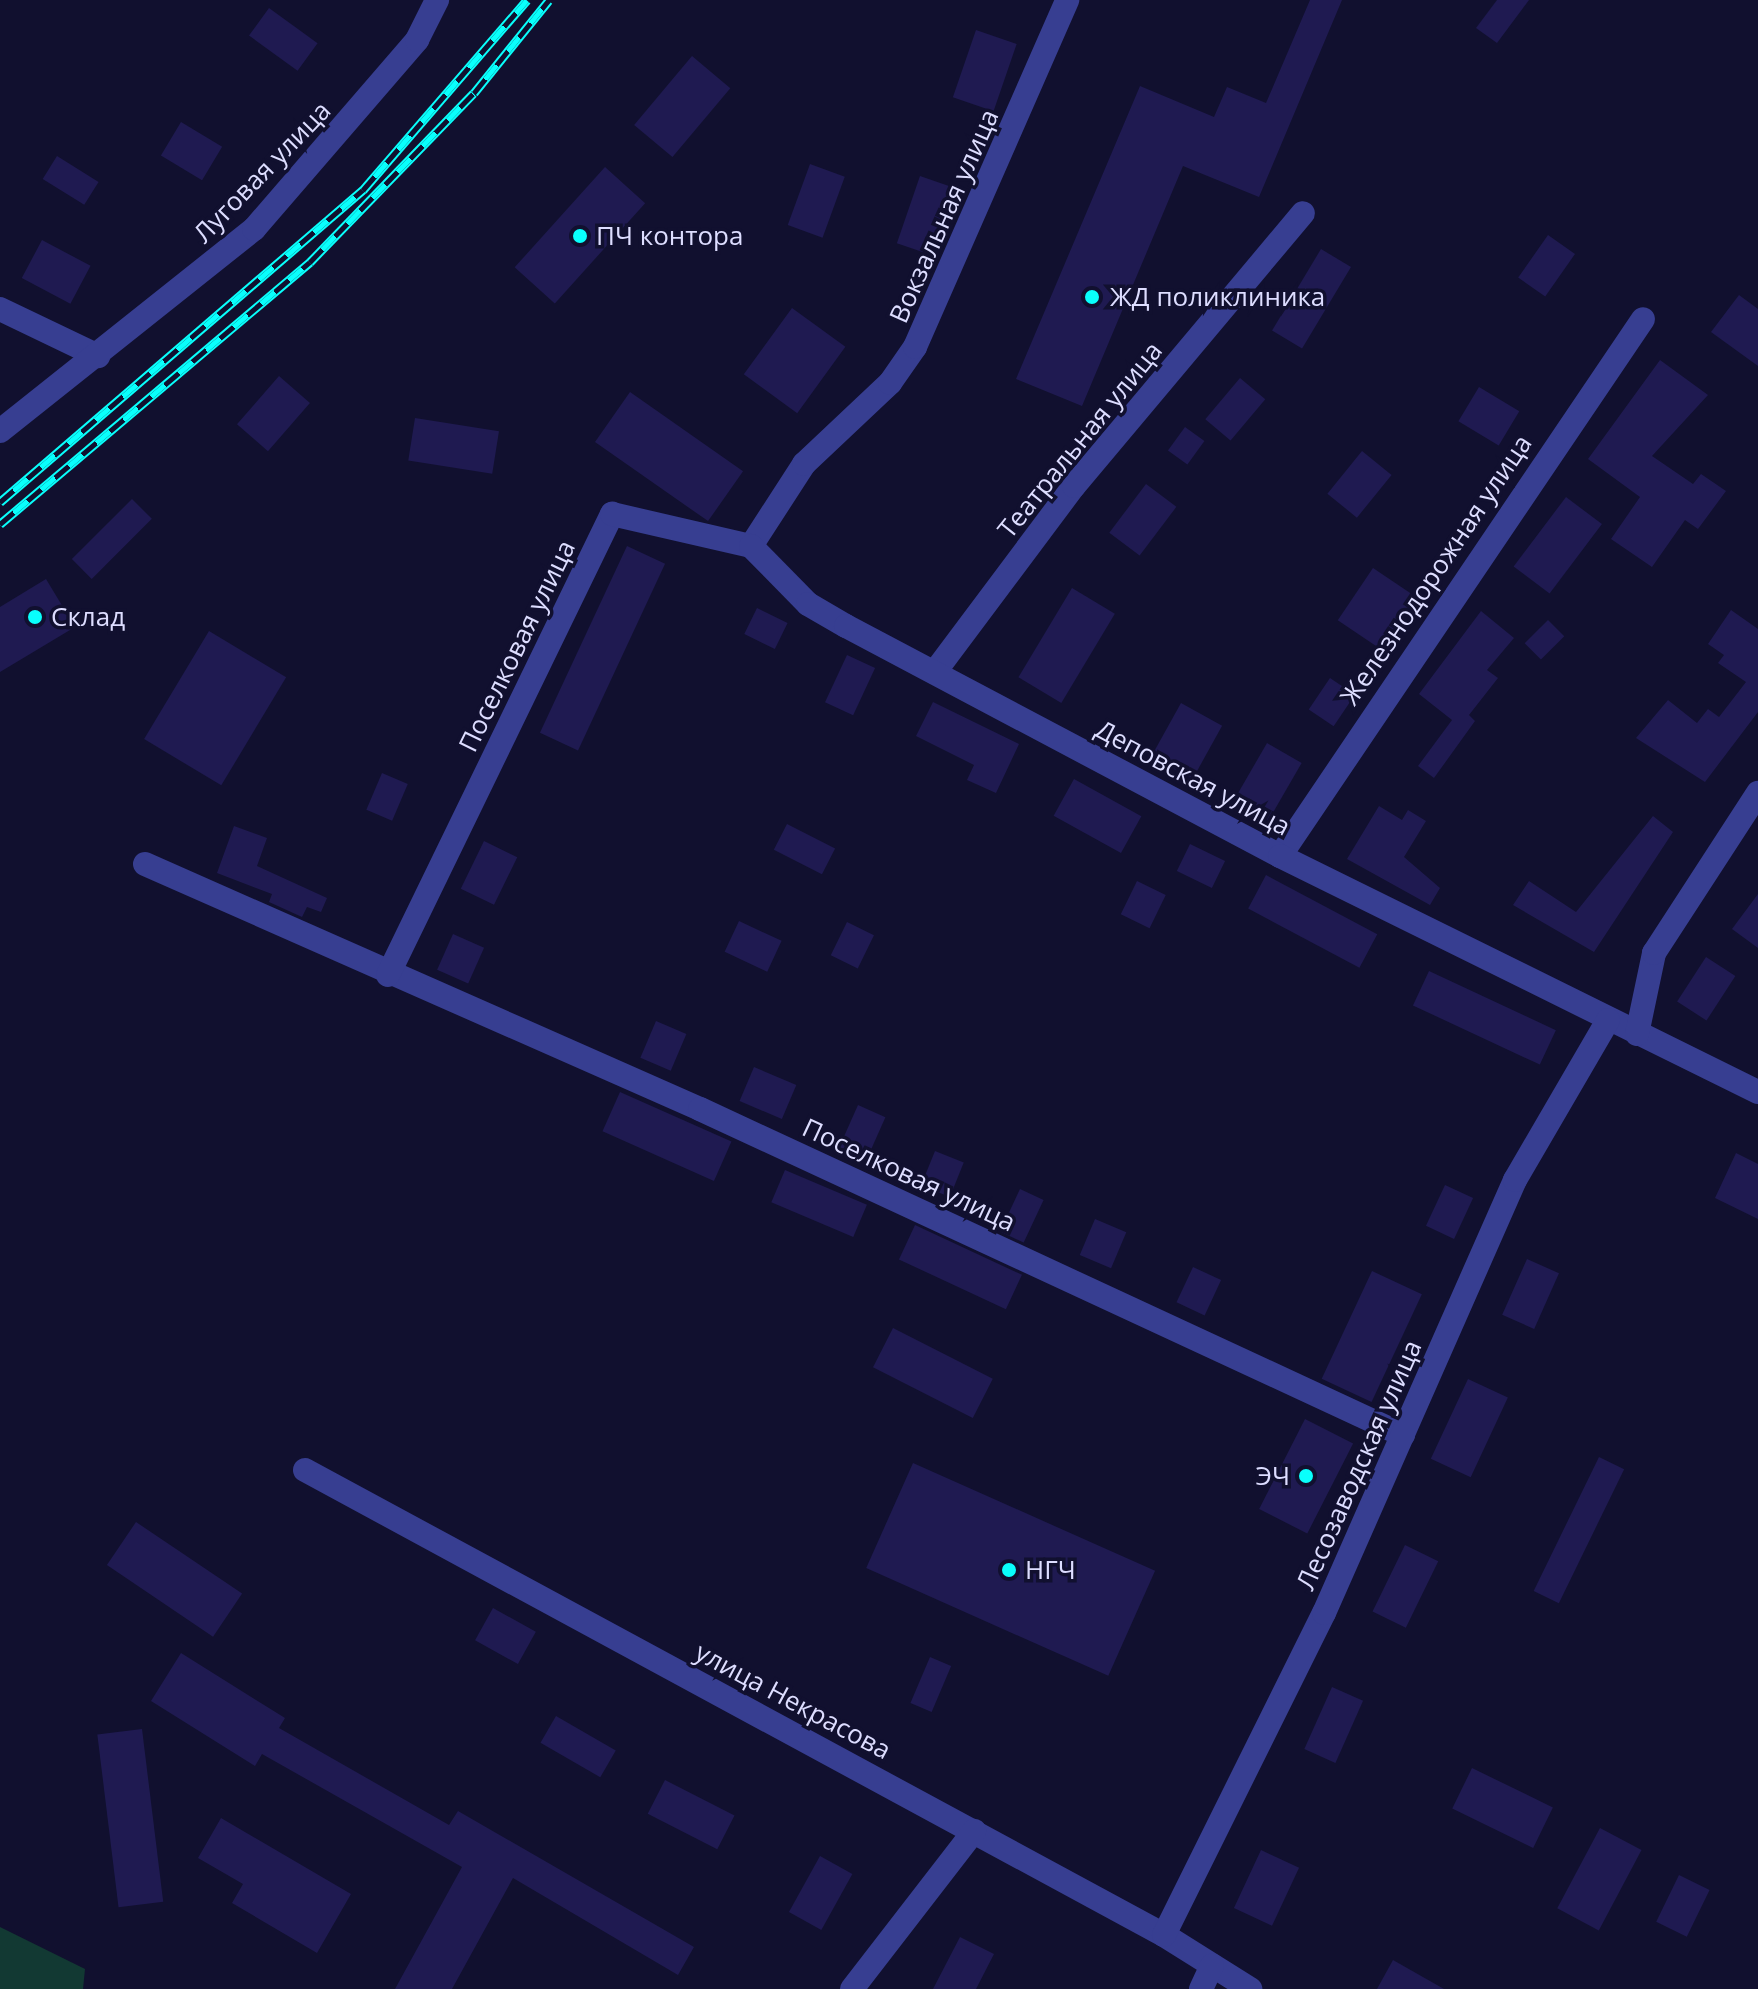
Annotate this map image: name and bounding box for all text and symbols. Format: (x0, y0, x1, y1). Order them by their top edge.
street label: Луговая улица (187, 95, 337, 249)
street label: Вокзальная улица (883, 104, 1005, 328)
place label: ПЧ контора (596, 220, 743, 252)
marker: ПЧ контора (571, 227, 589, 245)
place label: ЖД поликлиника (1110, 281, 1325, 313)
marker: ЖД поликлиника (1081, 286, 1103, 308)
street label: Театральная улица (991, 336, 1169, 544)
street label: Железнодорожная улица (1334, 429, 1538, 711)
street label: Поселковая улица (452, 535, 582, 757)
place label: Склад (51, 601, 125, 633)
marker: Склад (26, 608, 44, 626)
street label: Деповская улица (1090, 714, 1296, 842)
street label: Поселковая улица (798, 1112, 1020, 1238)
street label: Лесозаводская улица (1290, 1335, 1428, 1595)
place label: ЭЧ (1256, 1460, 1290, 1492)
marker: ЭЧ (1297, 1467, 1315, 1485)
place label: НГЧ (1025, 1554, 1076, 1586)
marker: НГЧ (1000, 1561, 1018, 1579)
street label: улица Некрасова (690, 1636, 896, 1766)

